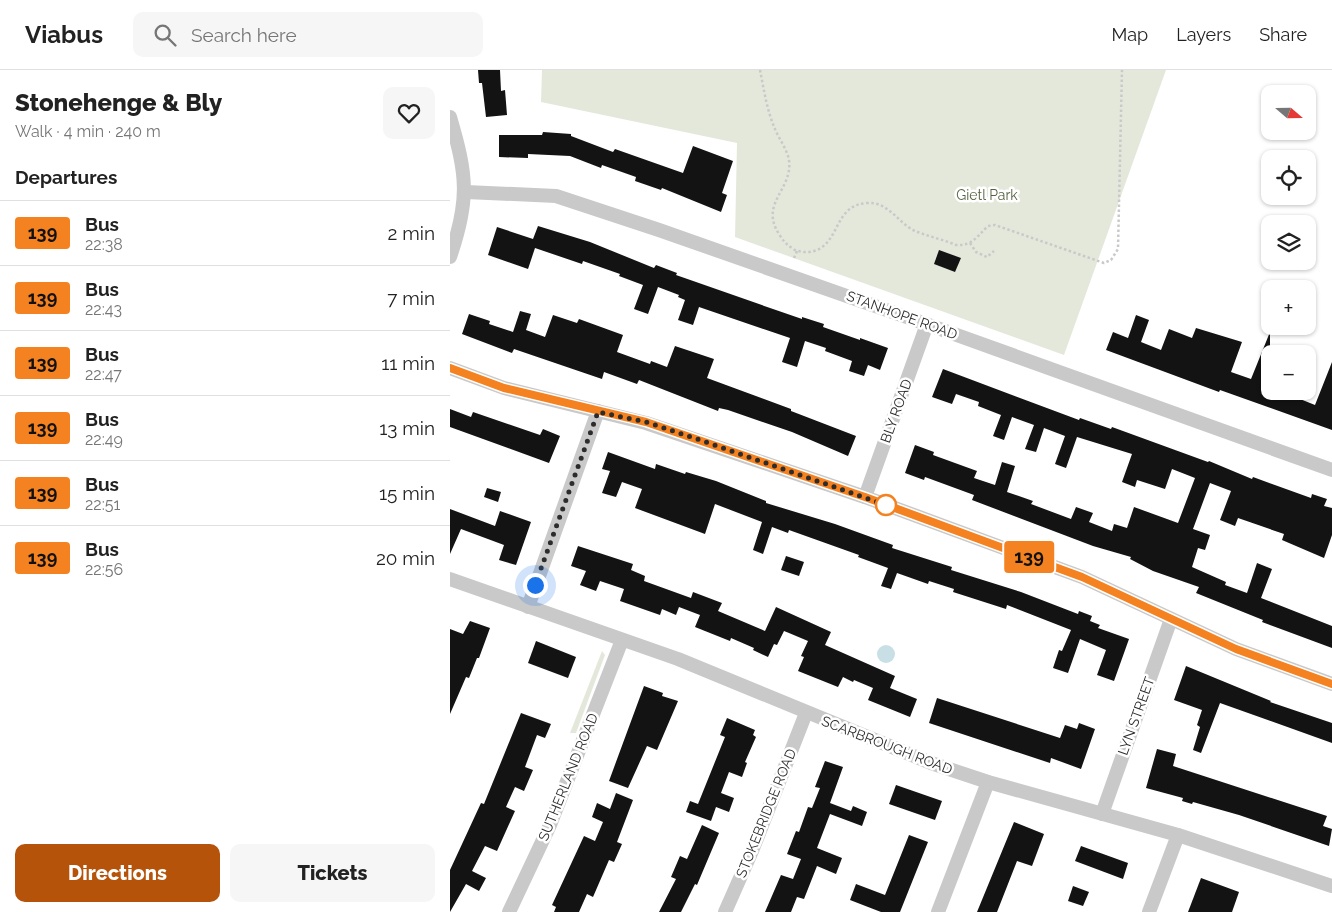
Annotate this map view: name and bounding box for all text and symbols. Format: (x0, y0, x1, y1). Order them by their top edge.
search box (133, 12, 483, 57)
text: Viabus (25, 20, 103, 49)
icon: search (151, 21, 179, 49)
text: Search here (191, 24, 297, 46)
text: Map (1112, 24, 1148, 45)
text: Layers (1176, 24, 1231, 45)
text: Share (1259, 24, 1307, 45)
north arrow (1261, 85, 1316, 140)
map controls (1261, 85, 1316, 400)
button: heart (383, 87, 435, 139)
text: Stonehenge & Bly (15, 88, 222, 117)
text: Walk · 4 min · 240 m (15, 122, 161, 141)
button: locate (1261, 150, 1316, 205)
text: Departures (15, 166, 117, 188)
park label: Gietl Park (956, 187, 1018, 203)
text: Bus (85, 213, 119, 235)
button: layers (1261, 215, 1316, 270)
text: 139 (28, 222, 57, 243)
text: 2 min (388, 222, 435, 244)
text: 22:38 (85, 235, 123, 254)
text: Bus (85, 278, 119, 300)
button: + (1261, 280, 1316, 335)
text: 139 (28, 287, 57, 308)
text: 7 min (387, 287, 435, 309)
street label: STANHOPE ROAD (844, 288, 960, 342)
text: 22:43 (85, 300, 122, 319)
text: Bus (85, 343, 119, 365)
button: − (1261, 345, 1316, 400)
text: 139 (28, 352, 57, 373)
text: 11 min (381, 352, 435, 374)
text: 22:47 (85, 365, 122, 384)
street label: BLY ROAD (877, 377, 915, 445)
text: Bus (85, 408, 119, 430)
text: 139 (28, 417, 57, 438)
text: 13 min (379, 417, 435, 439)
text: 22:49 (85, 430, 123, 449)
text: Bus (85, 473, 119, 495)
text: 139 (28, 482, 57, 503)
text: 15 min (379, 482, 435, 504)
unlabelled marker (875, 494, 897, 516)
text: 22:51 (85, 495, 120, 514)
text: Bus (85, 538, 119, 560)
line badge: 139 (1000, 541, 1058, 573)
text: 139 (1014, 546, 1044, 567)
text: 139 (28, 547, 57, 568)
text: 20 min (376, 547, 435, 569)
text: 22:56 (85, 560, 123, 579)
your location (523, 573, 548, 598)
street label: LYN STREET (1114, 674, 1158, 757)
street label: SUTHERLAND ROAD (535, 711, 601, 843)
street label: SCARBROUGH ROAD (819, 713, 955, 777)
street label: STOKEBRIDGE ROAD (733, 746, 799, 880)
button: Directions (15, 844, 220, 902)
button: Tickets (230, 844, 435, 902)

